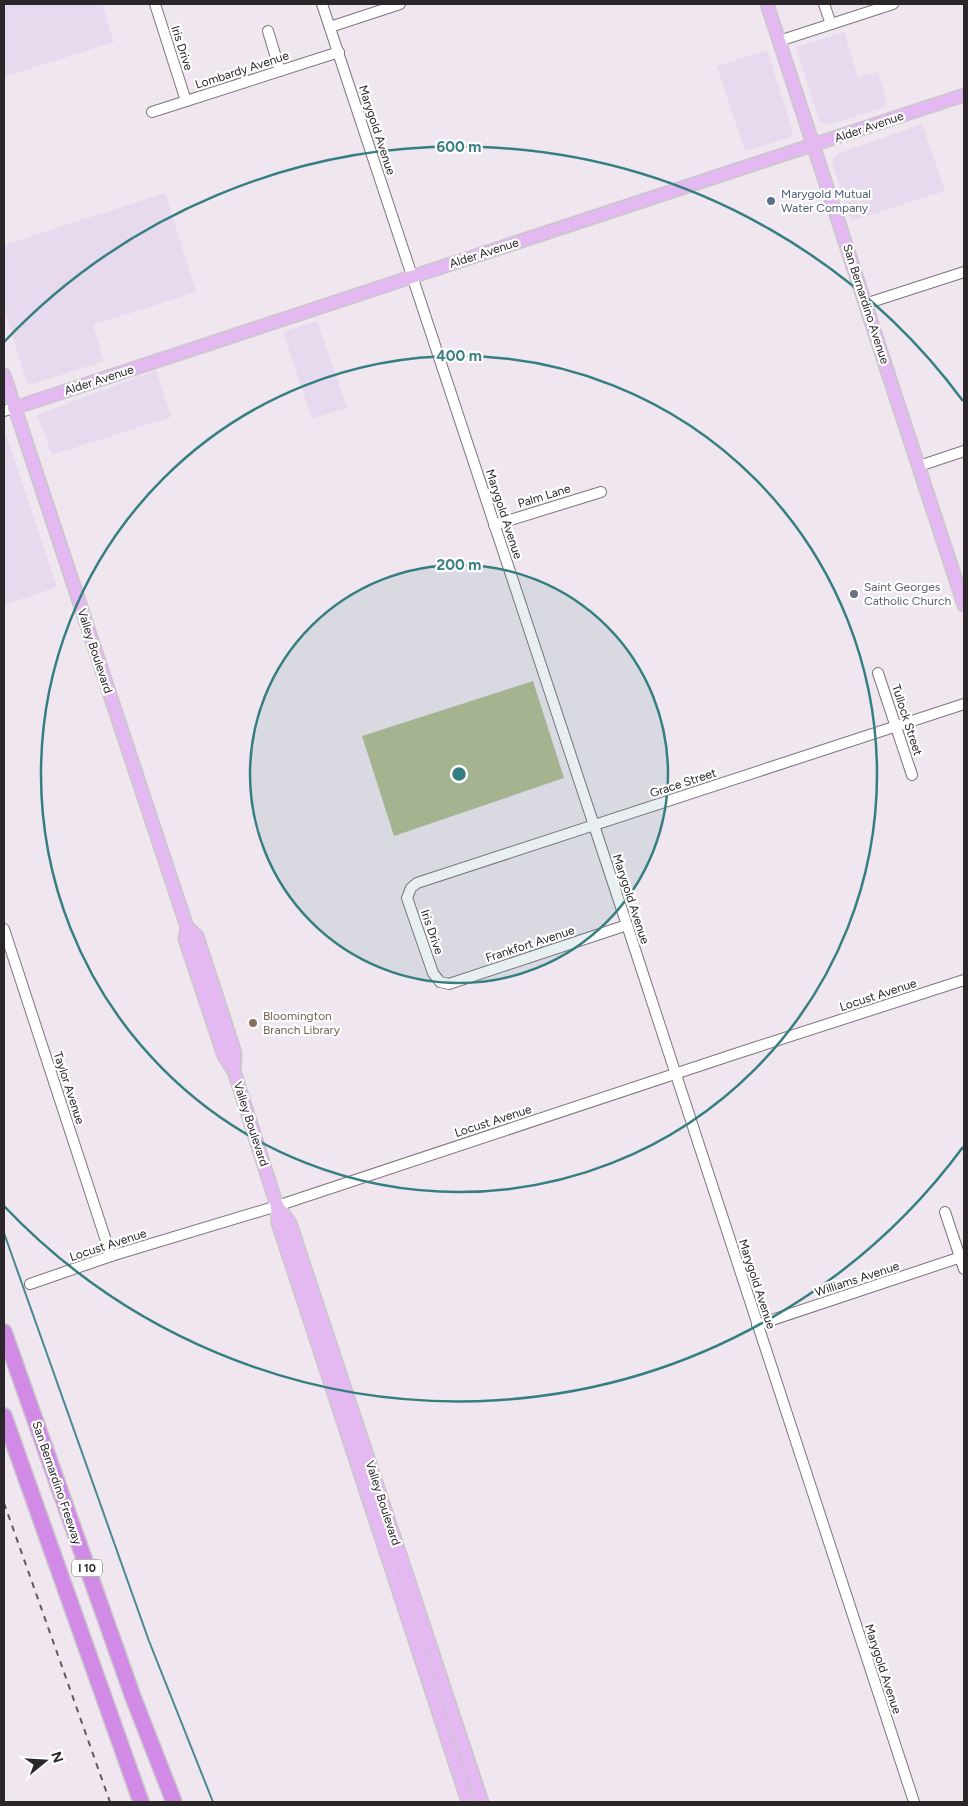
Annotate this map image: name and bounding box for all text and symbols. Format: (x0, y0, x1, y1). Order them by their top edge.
street label: Iris Drive (168, 24, 196, 73)
street label: Lombardy Avenue (193, 48, 291, 92)
street label: Marygold Avenue (356, 83, 398, 177)
street label: Alder Avenue (833, 109, 906, 145)
text: 600 m (437, 138, 481, 156)
place label: Marygold Mutual Water Company (781, 187, 871, 215)
marker: Marygold Mutual Water Company (765, 195, 777, 207)
street label: Alder Avenue (448, 235, 521, 271)
street label: San Bernardino Avenue (840, 242, 892, 366)
text: 400 m (436, 347, 482, 365)
street label: Alder Avenue (63, 362, 136, 398)
street label: Marygold Avenue (483, 467, 525, 561)
street label: Palm Lane (516, 481, 572, 511)
text: 200 m (437, 556, 481, 574)
place label: Saint Georges Catholic Church (864, 580, 951, 608)
marker: Saint Georges Catholic Church (848, 588, 860, 600)
street label: Valley Boulevard (75, 607, 115, 695)
street label: Tullock Street (889, 683, 925, 758)
centre of rings (450, 765, 468, 783)
street label: Grace Street (648, 766, 718, 800)
street label: Marygold Avenue (610, 852, 652, 946)
street label: Iris Drive (418, 908, 446, 957)
street label: Frankfort Avenue (484, 923, 577, 965)
street label: Locust Avenue (838, 976, 919, 1014)
place label: Bloomington Branch Library (263, 1009, 341, 1037)
marker: Bloomington Branch Library (247, 1017, 259, 1029)
street label: Taylor Avenue (51, 1050, 87, 1126)
street label: Valley Boulevard (231, 1080, 271, 1168)
street label: Locust Avenue (453, 1102, 534, 1140)
street label: Locust Avenue (68, 1226, 149, 1264)
street label: Marygold Avenue (736, 1237, 778, 1331)
street label: Williams Avenue (813, 1259, 901, 1299)
street label: San Bernardino Freeway (29, 1420, 85, 1547)
street label: Valley Boulevard (363, 1459, 403, 1547)
road number: I 10 (72, 1560, 102, 1576)
street label: Marygold Avenue (862, 1622, 904, 1716)
north arrow (20, 1736, 70, 1786)
text: N (47, 1749, 67, 1765)

